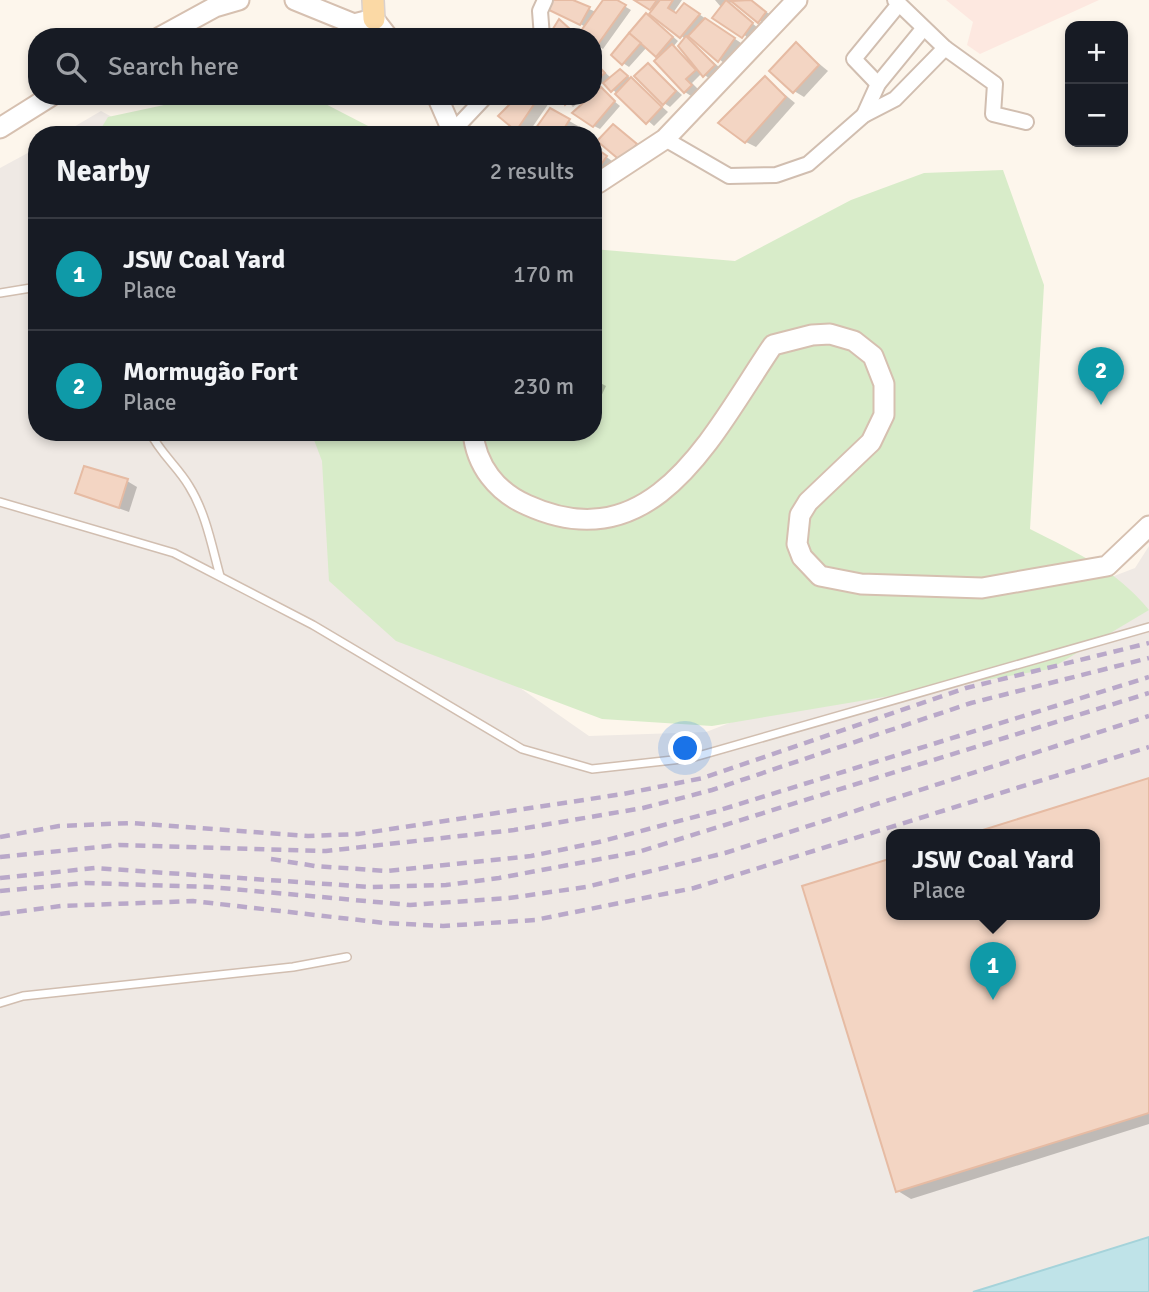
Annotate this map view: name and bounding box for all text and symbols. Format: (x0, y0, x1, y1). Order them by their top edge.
map controls (1065, 21, 1128, 147)
button: + (1065, 21, 1128, 84)
search box (28, 28, 602, 105)
icon: search (52, 48, 90, 86)
text: Search here (108, 51, 239, 83)
button: − (1065, 84, 1128, 147)
text: Nearby (56, 153, 150, 190)
text: 2 results (490, 157, 574, 186)
text: JSW Coal Yard (123, 244, 285, 276)
text: 1 (73, 260, 85, 289)
text: 170 m (513, 260, 574, 289)
text: Place (123, 276, 177, 305)
pin: 2 (1078, 347, 1124, 405)
text: Mormugão Fort (123, 356, 298, 388)
text: 2 (73, 372, 85, 401)
text: 230 m (513, 372, 574, 401)
text: Place (123, 388, 177, 417)
your location (668, 731, 702, 765)
popup (886, 829, 1100, 920)
text: JSW Coal Yard (912, 844, 1074, 876)
text: Place (912, 876, 966, 905)
pin: 1 (970, 942, 1016, 1000)

